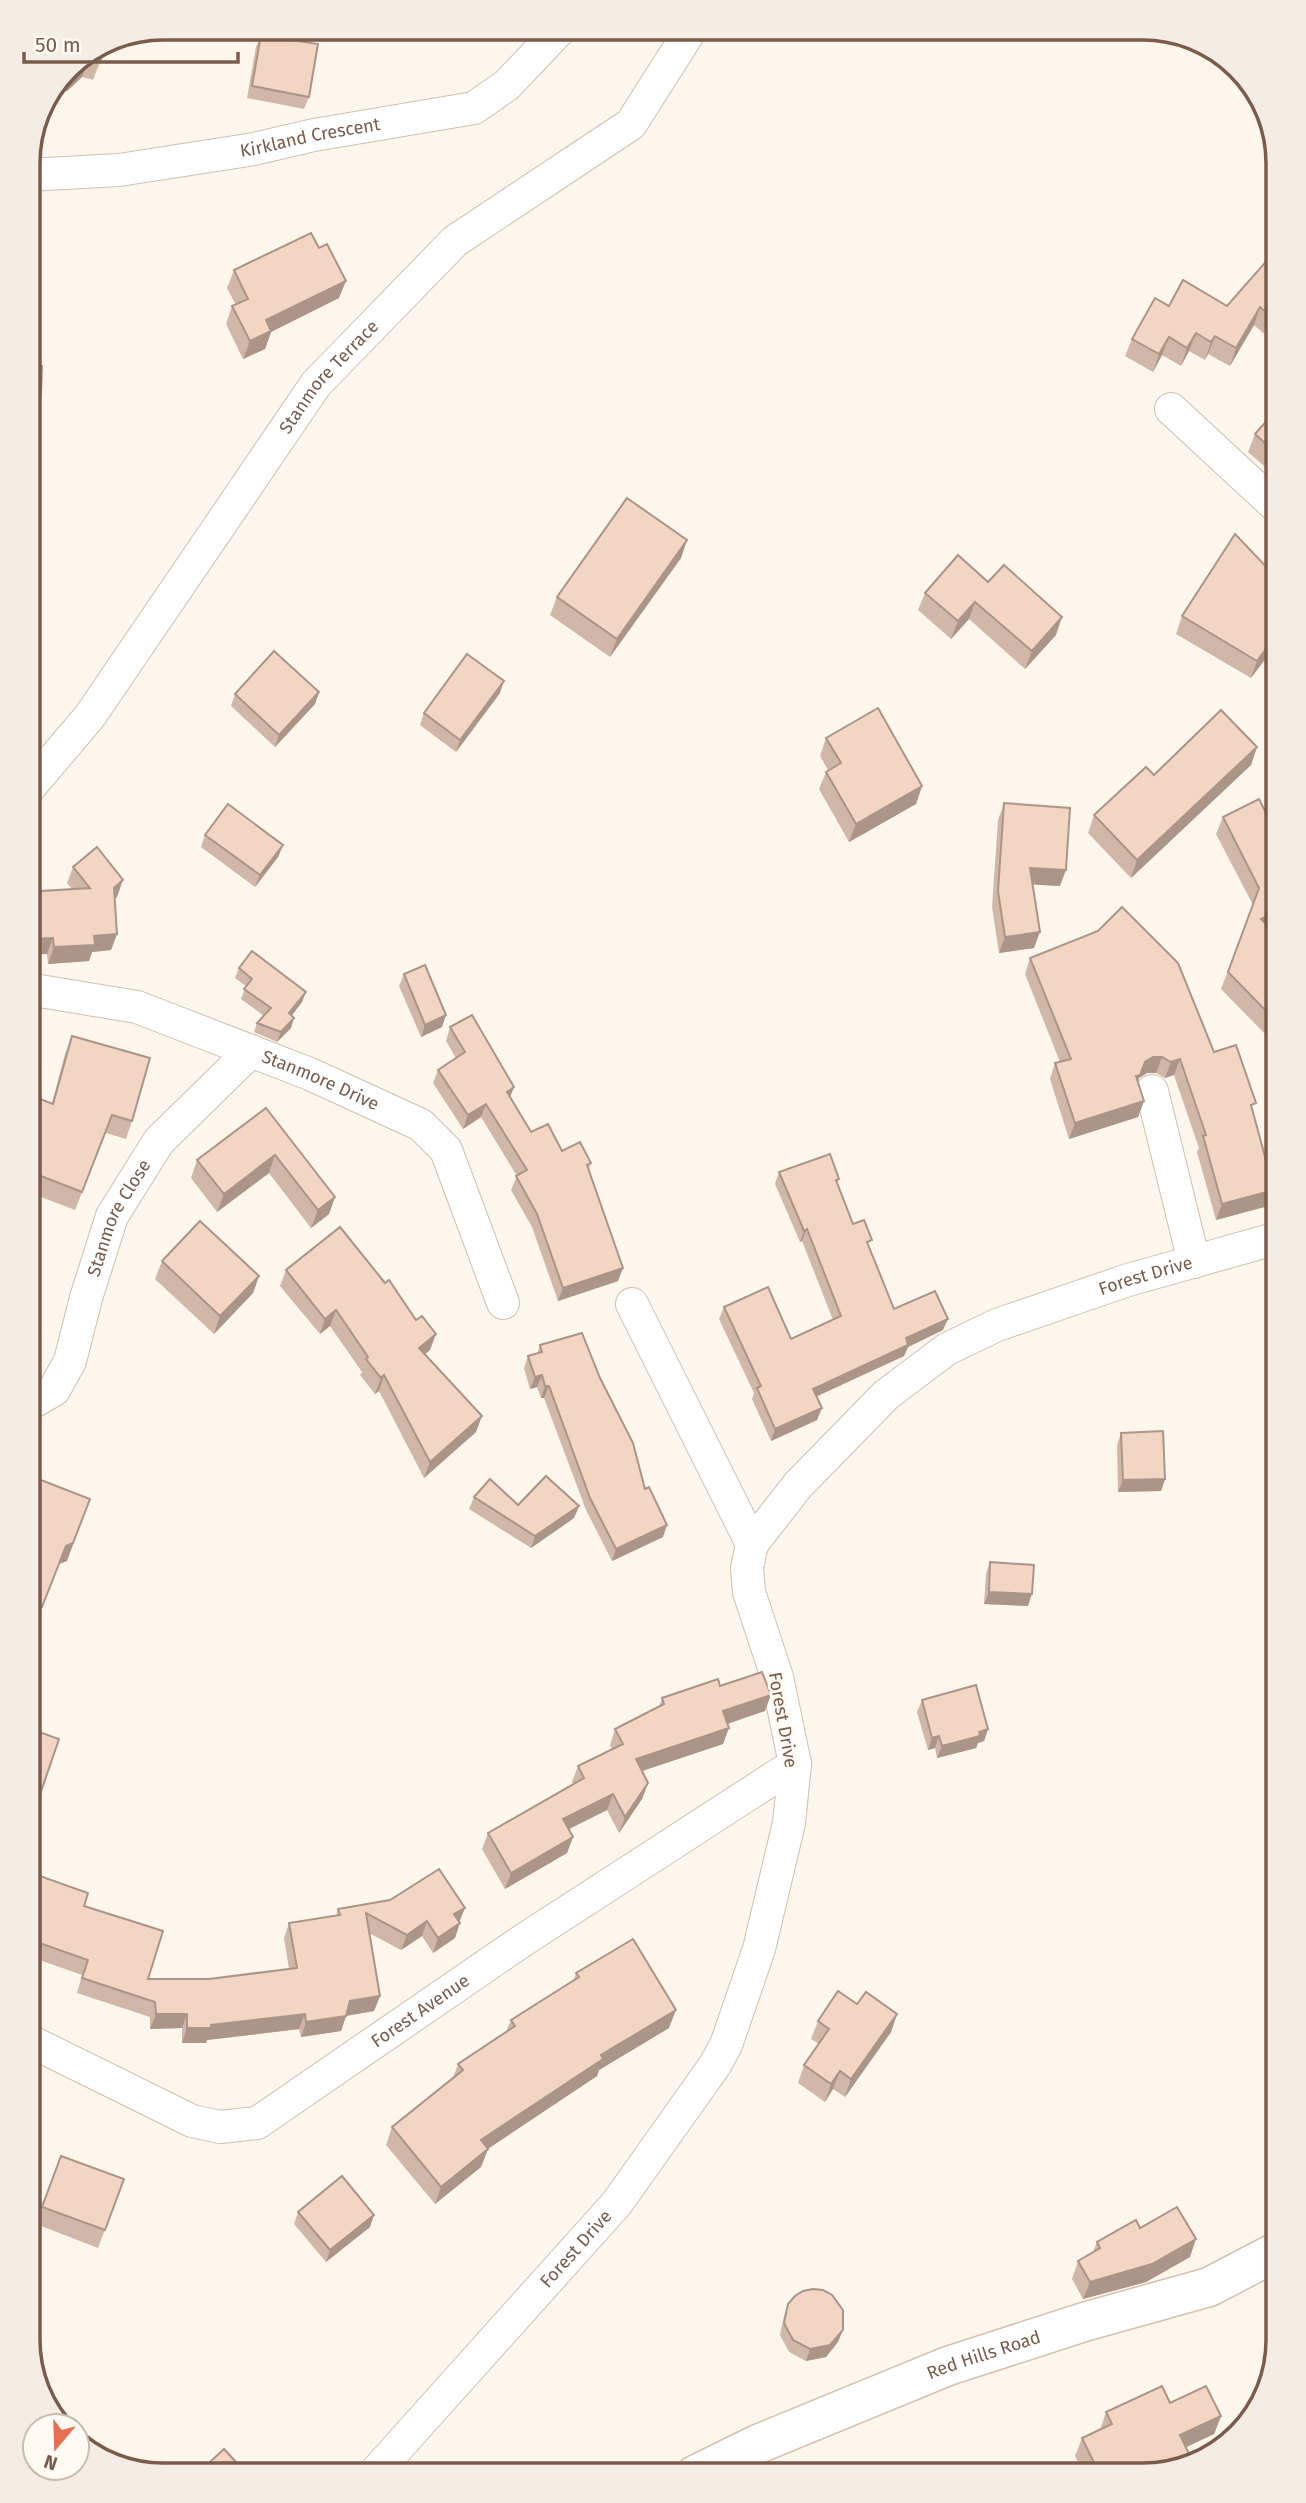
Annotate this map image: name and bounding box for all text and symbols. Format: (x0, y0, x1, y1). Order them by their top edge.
scale bar (24, 21, 238, 65)
text: 50 m (35, 32, 81, 58)
street label: Kirkland Crescent (238, 113, 382, 162)
street label: Stanmore Terrace (274, 315, 383, 438)
street label: Stanmore Drive (259, 1045, 383, 1115)
street label: Stanmore Close (83, 1155, 156, 1279)
street label: Forest Drive (1096, 1251, 1195, 1300)
street label: Forest Drive (764, 1670, 802, 1770)
street label: Forest Avenue (367, 1969, 474, 2052)
street label: Forest Drive (535, 2205, 617, 2292)
street label: Red Hills Road (924, 2326, 1043, 2384)
north arrow (21, 2412, 91, 2482)
text: N (41, 2450, 60, 2476)

